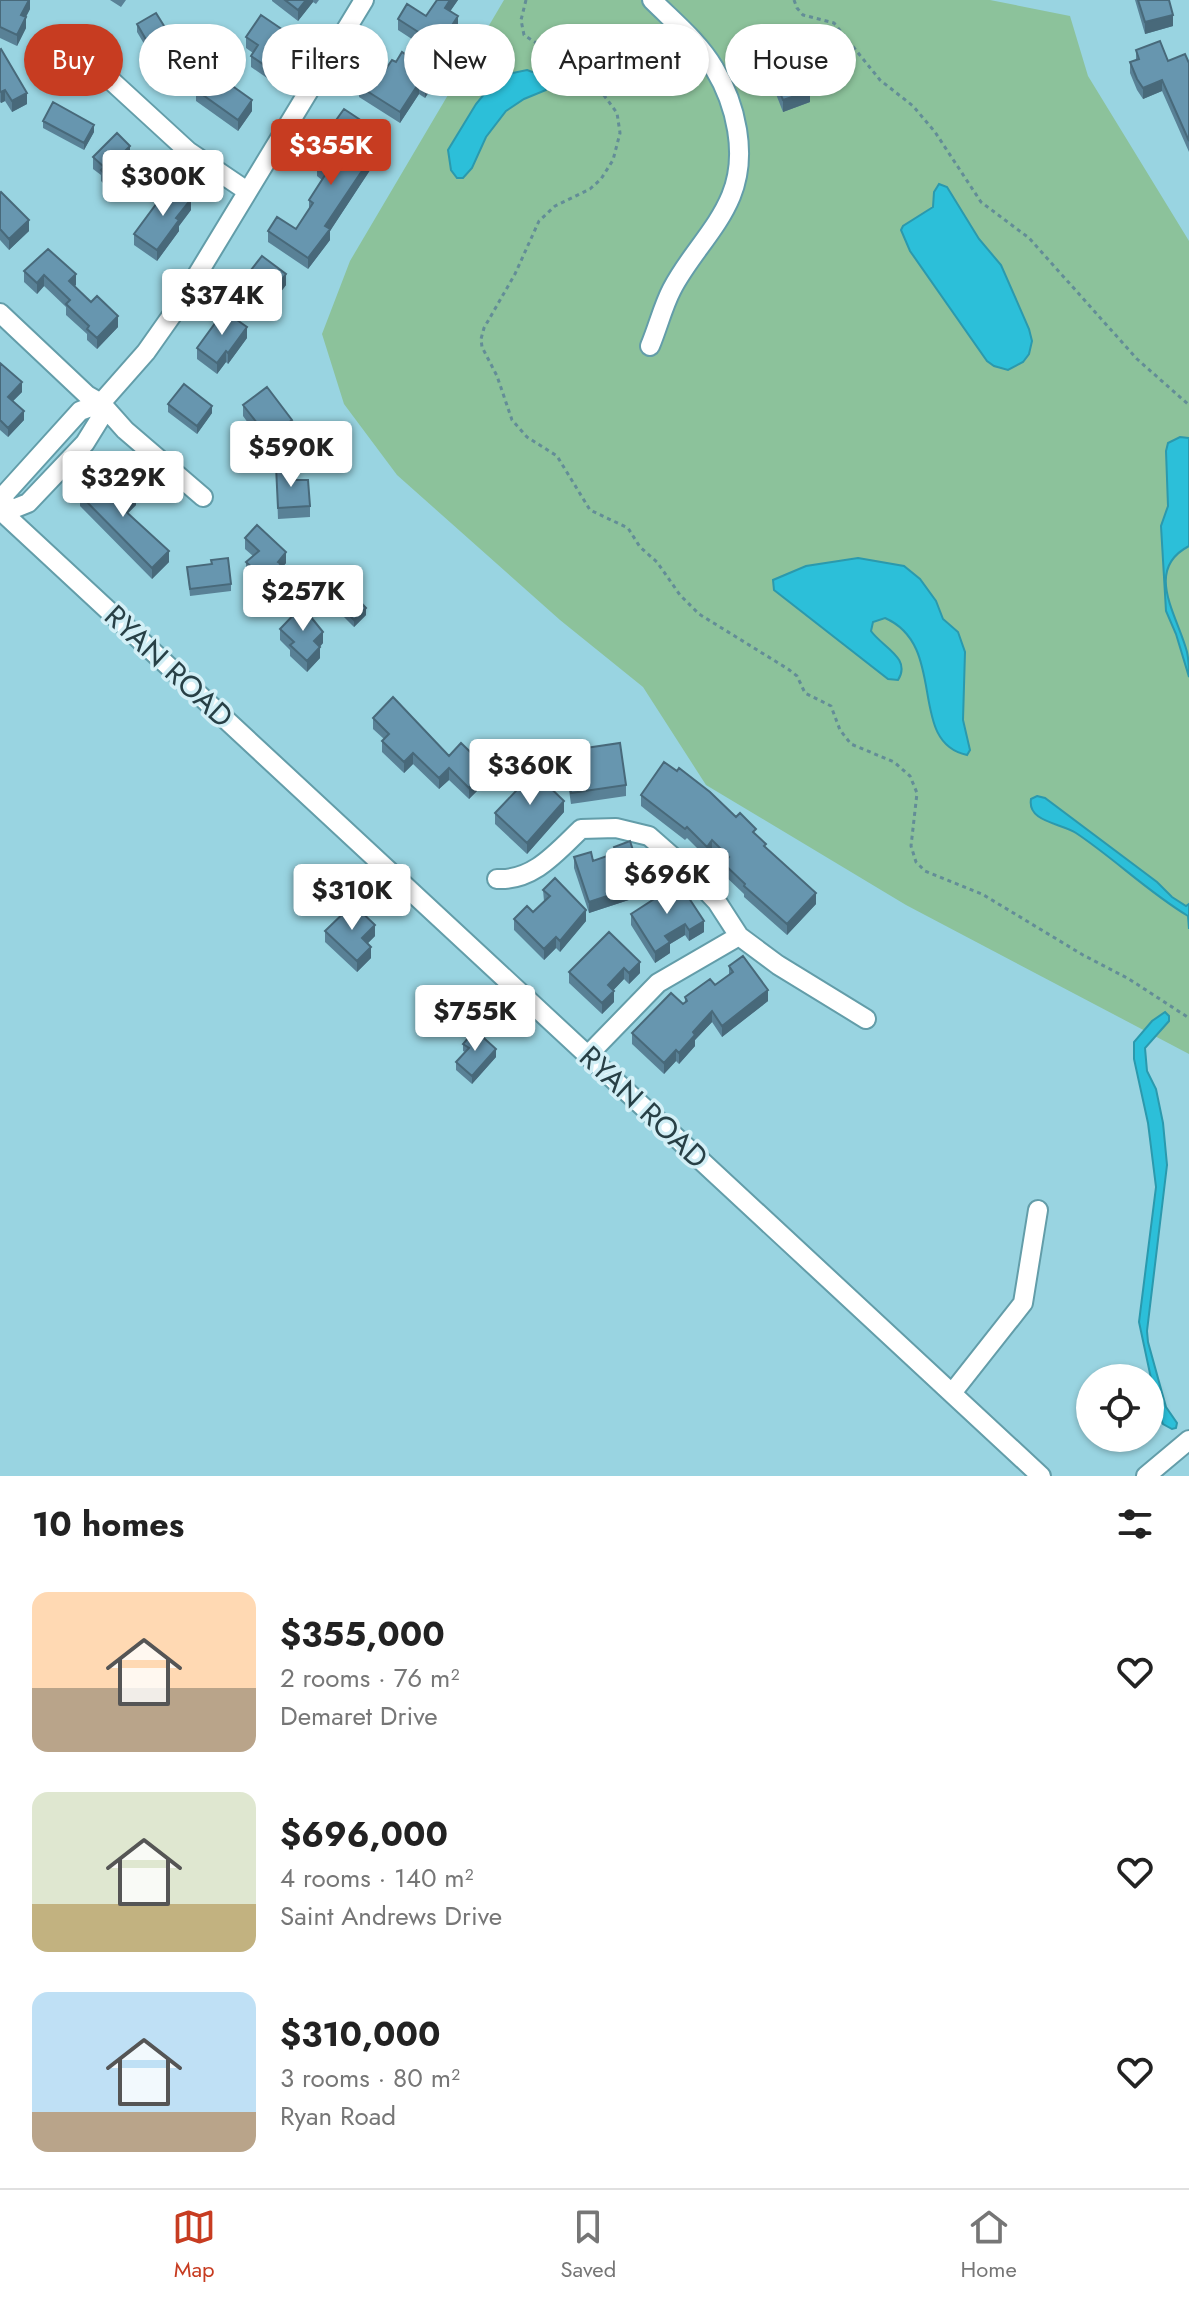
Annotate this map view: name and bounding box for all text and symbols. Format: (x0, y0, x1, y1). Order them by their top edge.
chip: Buy (24, 24, 123, 96)
chip: Rent (139, 24, 246, 96)
chip: Filters (262, 24, 388, 96)
chip: New (404, 24, 515, 96)
chip: Apartment (531, 24, 709, 96)
chip: House (725, 24, 856, 96)
pin: $355K (275, 119, 387, 187)
text: $355K (289, 126, 373, 164)
pin: $300K (107, 150, 219, 218)
text: $300K (121, 157, 205, 195)
pin: $374K (166, 269, 278, 337)
text: $374K (180, 276, 264, 314)
pin: $590K (235, 421, 347, 489)
text: $590K (248, 428, 334, 466)
pin: $329K (67, 451, 179, 519)
text: $329K (81, 458, 165, 496)
pin: $257K (247, 565, 359, 633)
text: $257K (261, 572, 345, 610)
street label: RYAN ROAD (95, 595, 243, 737)
pin: $360K (474, 739, 586, 807)
text: $360K (487, 746, 573, 784)
pin: $696K (611, 848, 723, 916)
text: $696K (624, 855, 710, 893)
pin: $310K (296, 864, 408, 932)
text: $310K (312, 871, 392, 909)
pin: $755K (419, 985, 531, 1053)
text: $755K (433, 992, 517, 1030)
street label: RYAN ROAD (570, 1036, 718, 1178)
map controls (1076, 1364, 1164, 1452)
button: locate (1076, 1364, 1164, 1452)
text: 10 homes (32, 1500, 184, 1549)
icon: filters (1113, 1502, 1157, 1546)
text: $355,000 (280, 1610, 445, 1659)
icon: home (96, 1624, 192, 1720)
icon: heart (1113, 1650, 1157, 1694)
text: 2 rooms · 76 m² (280, 1659, 459, 1697)
text: Demaret Drive (280, 1697, 438, 1735)
text: $696,000 (280, 1810, 448, 1859)
icon: home (96, 1824, 192, 1920)
icon: heart (1113, 1850, 1157, 1894)
text: 4 rooms · 140 m² (280, 1859, 474, 1897)
text: Saint Andrews Drive (280, 1897, 502, 1935)
text: $310,000 (280, 2010, 441, 2059)
icon: home (96, 2024, 192, 2120)
icon: heart (1113, 2050, 1157, 2094)
text: 3 rooms · 80 m² (280, 2059, 460, 2097)
text: Ryan Road (280, 2097, 396, 2135)
tab: Map (172, 2205, 216, 2285)
tab: Saved (560, 2205, 616, 2285)
tab: Home (961, 2205, 1017, 2285)

